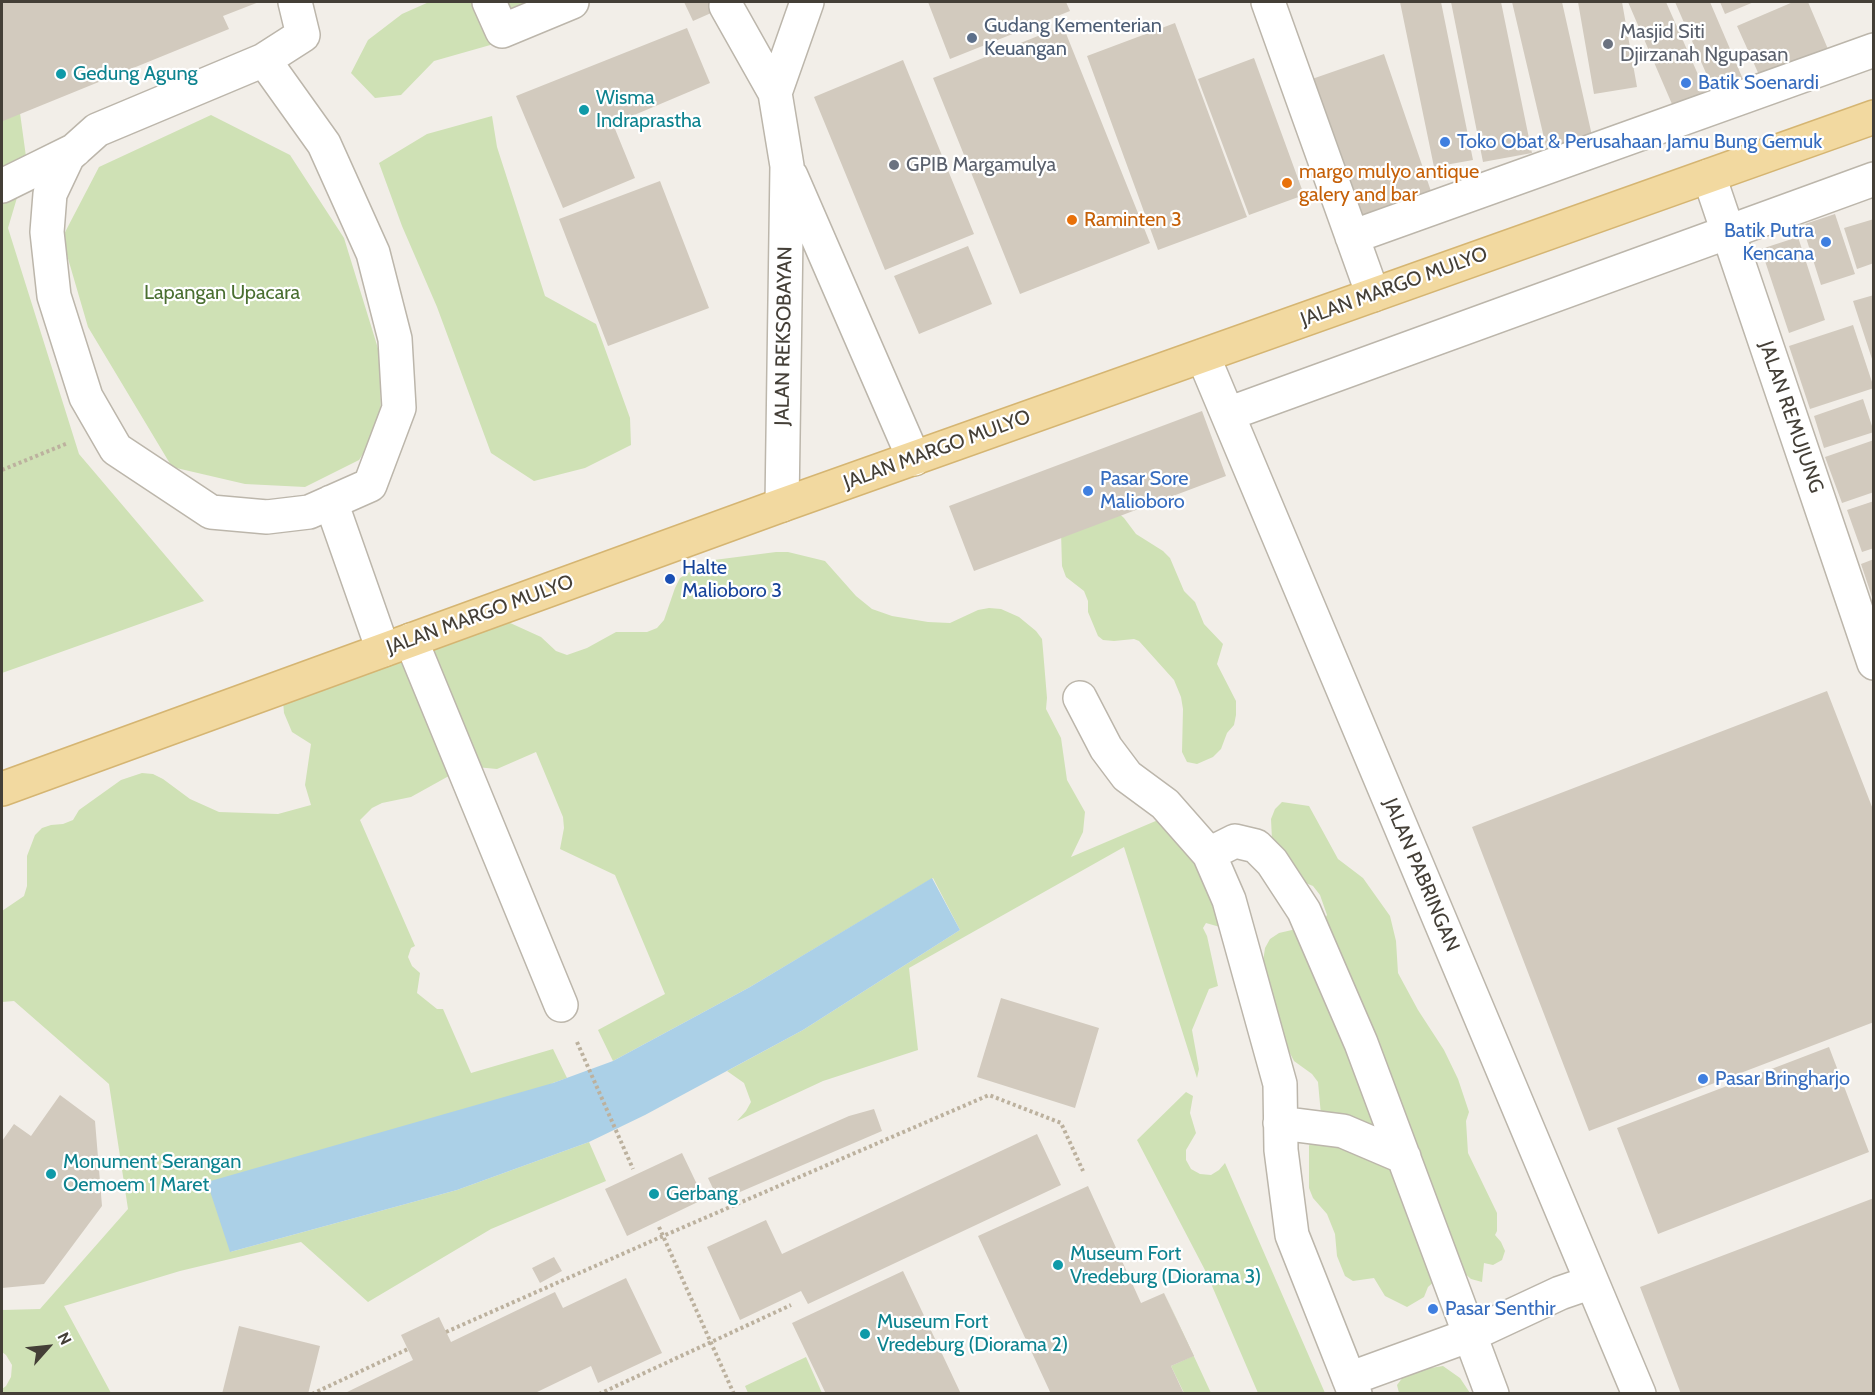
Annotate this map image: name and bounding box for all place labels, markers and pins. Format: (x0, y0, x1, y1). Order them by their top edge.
place label: Gudang Kementerian Keuangan (984, 14, 1162, 61)
place label: Masjid Siti Djirzanah Ngupasan (1620, 20, 1788, 67)
marker: Gudang Kementerian Keuangan (965, 31, 979, 45)
marker: Masjid Siti Djirzanah Ngupasan (1601, 37, 1615, 51)
place label: Gedung Agung (73, 62, 198, 86)
marker: Gedung Agung (54, 67, 68, 81)
place label: Batik Soenardi (1698, 71, 1819, 95)
marker: Batik Soenardi (1679, 76, 1693, 90)
place label: Wisma Indraprastha (596, 86, 701, 133)
marker: Wisma Indraprastha (577, 103, 591, 117)
place label: Toko Obat & Perusahaan Jamu Bung Gemuk (1457, 130, 1822, 154)
marker: Toko Obat & Perusahaan Jamu Bung Gemuk (1438, 135, 1452, 149)
place label: GPIB Margamulya (906, 153, 1056, 177)
marker: GPIB Margamulya (887, 158, 901, 172)
place label: margo mulyo antique galery and bar (1299, 160, 1479, 207)
marker: margo mulyo antique galery and bar (1280, 176, 1294, 190)
place label: Raminten 3 (1084, 208, 1182, 232)
marker: Raminten 3 (1065, 213, 1079, 227)
place label: Batik Putra Kencana (1724, 219, 1814, 266)
marker: Batik Putra Kencana (1819, 235, 1833, 249)
place label: Pasar Sore Malioboro (1100, 467, 1188, 514)
marker: Pasar Sore Malioboro (1081, 484, 1095, 498)
place label: Halte Malioboro 3 (682, 556, 782, 603)
marker: Halte Malioboro 3 (663, 572, 677, 586)
place label: Pasar Bringharjo (1715, 1067, 1850, 1091)
marker: Pasar Bringharjo (1696, 1072, 1710, 1086)
place label: Monument Serangan Oemoem 1 Maret (63, 1150, 241, 1197)
marker: Monument Serangan Oemoem 1 Maret (44, 1167, 58, 1181)
place label: Gerbang (666, 1182, 738, 1206)
marker: Gerbang (647, 1187, 661, 1201)
place label: Museum Fort Vredeburg (Diorama 3) (1070, 1242, 1261, 1289)
marker: Museum Fort Vredeburg (Diorama 3) (1051, 1258, 1065, 1272)
place label: Pasar Senthir (1445, 1297, 1556, 1321)
marker: Pasar Senthir (1426, 1302, 1440, 1316)
place label: Museum Fort Vredeburg (Diorama 2) (877, 1310, 1068, 1357)
marker: Museum Fort Vredeburg (Diorama 2) (858, 1327, 872, 1341)

